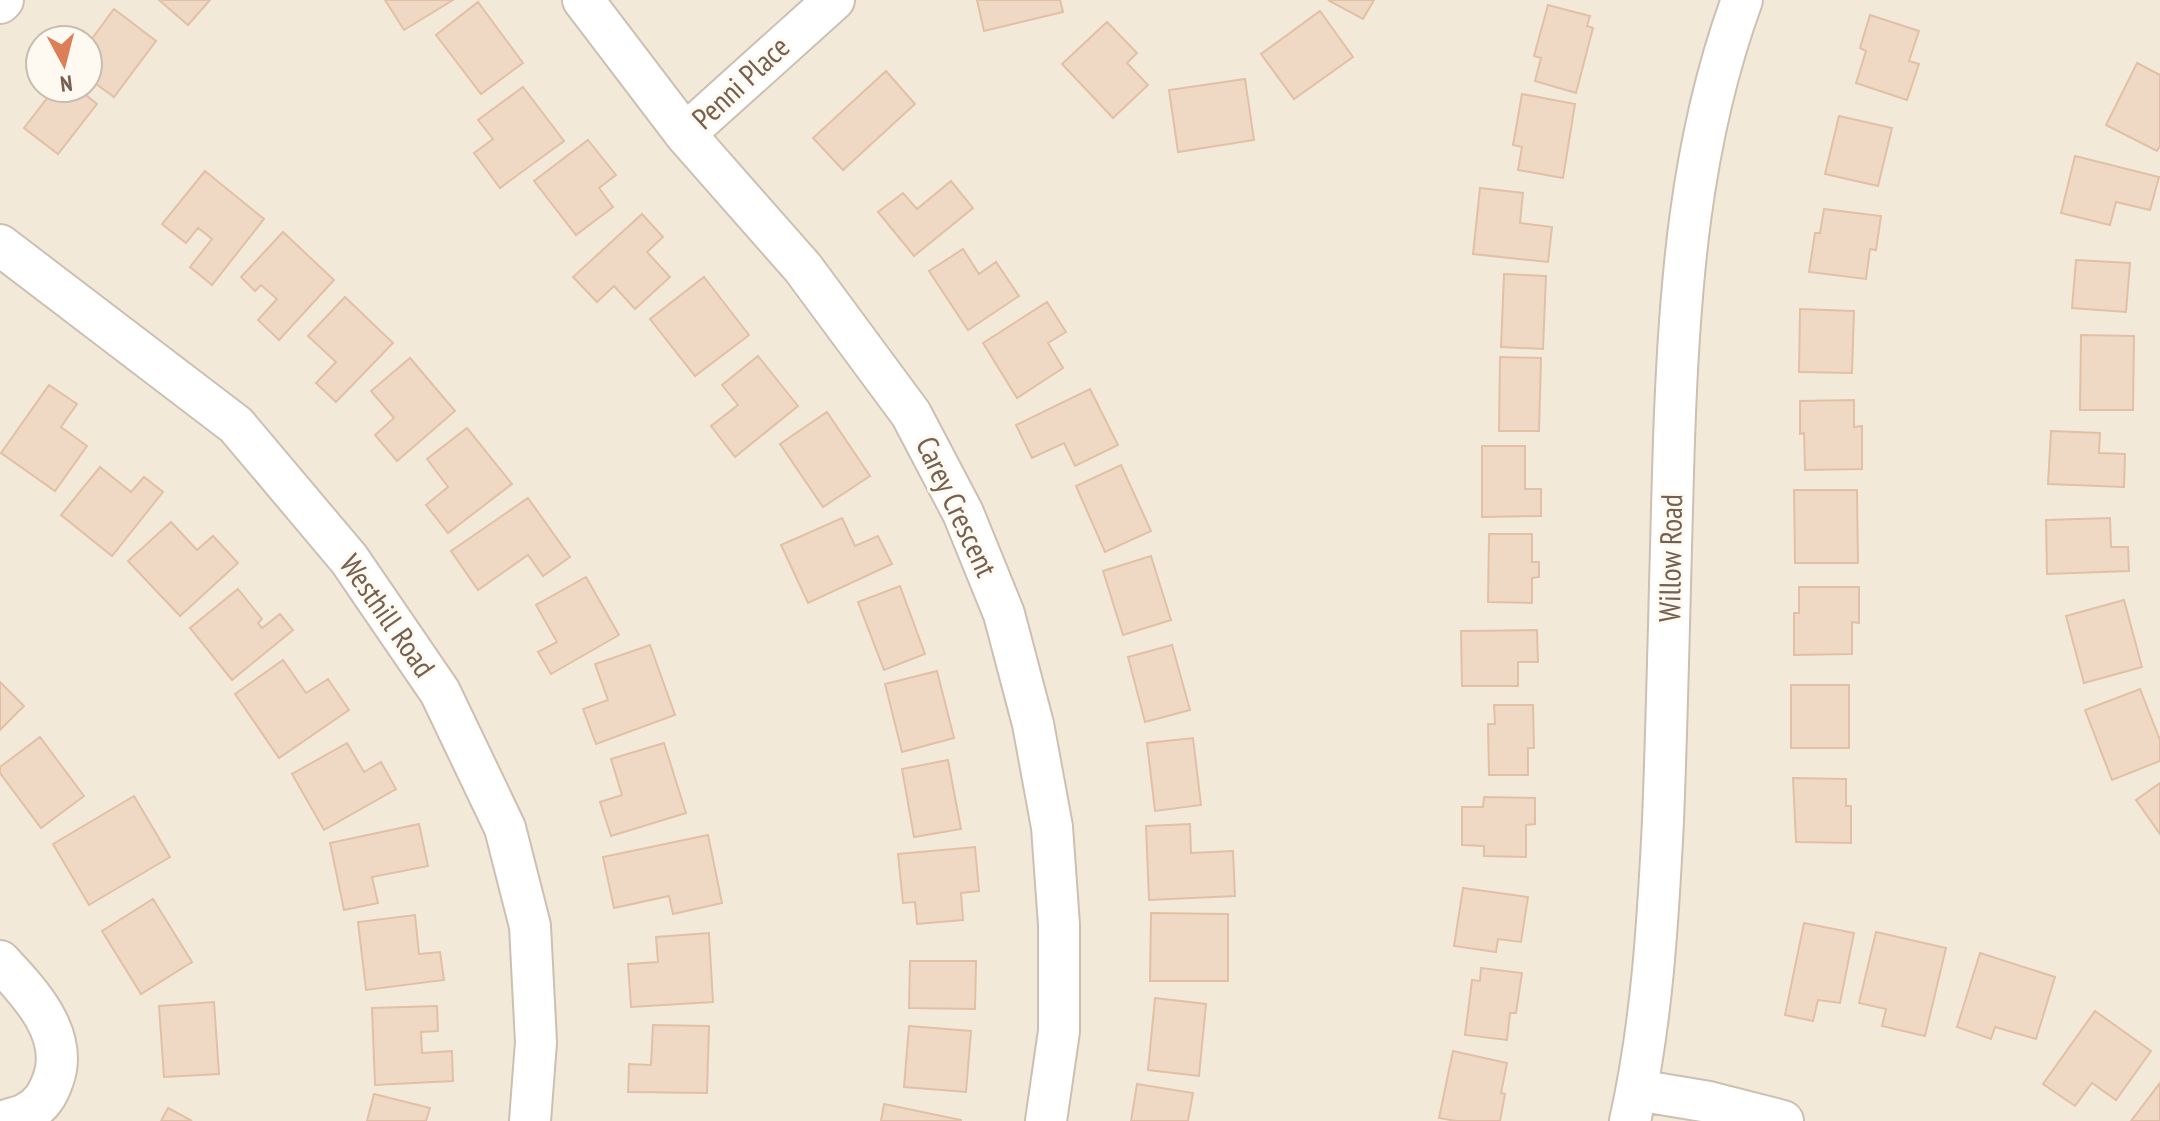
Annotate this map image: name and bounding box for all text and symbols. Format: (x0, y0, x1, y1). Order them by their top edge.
north arrow (24, 24, 104, 104)
street label: Penni Place (683, 27, 797, 137)
text: N (59, 69, 74, 98)
street label: Carey Crescent (908, 430, 1007, 583)
street label: Willow Road (1649, 494, 1690, 622)
street label: Westhill Road (332, 546, 445, 684)

